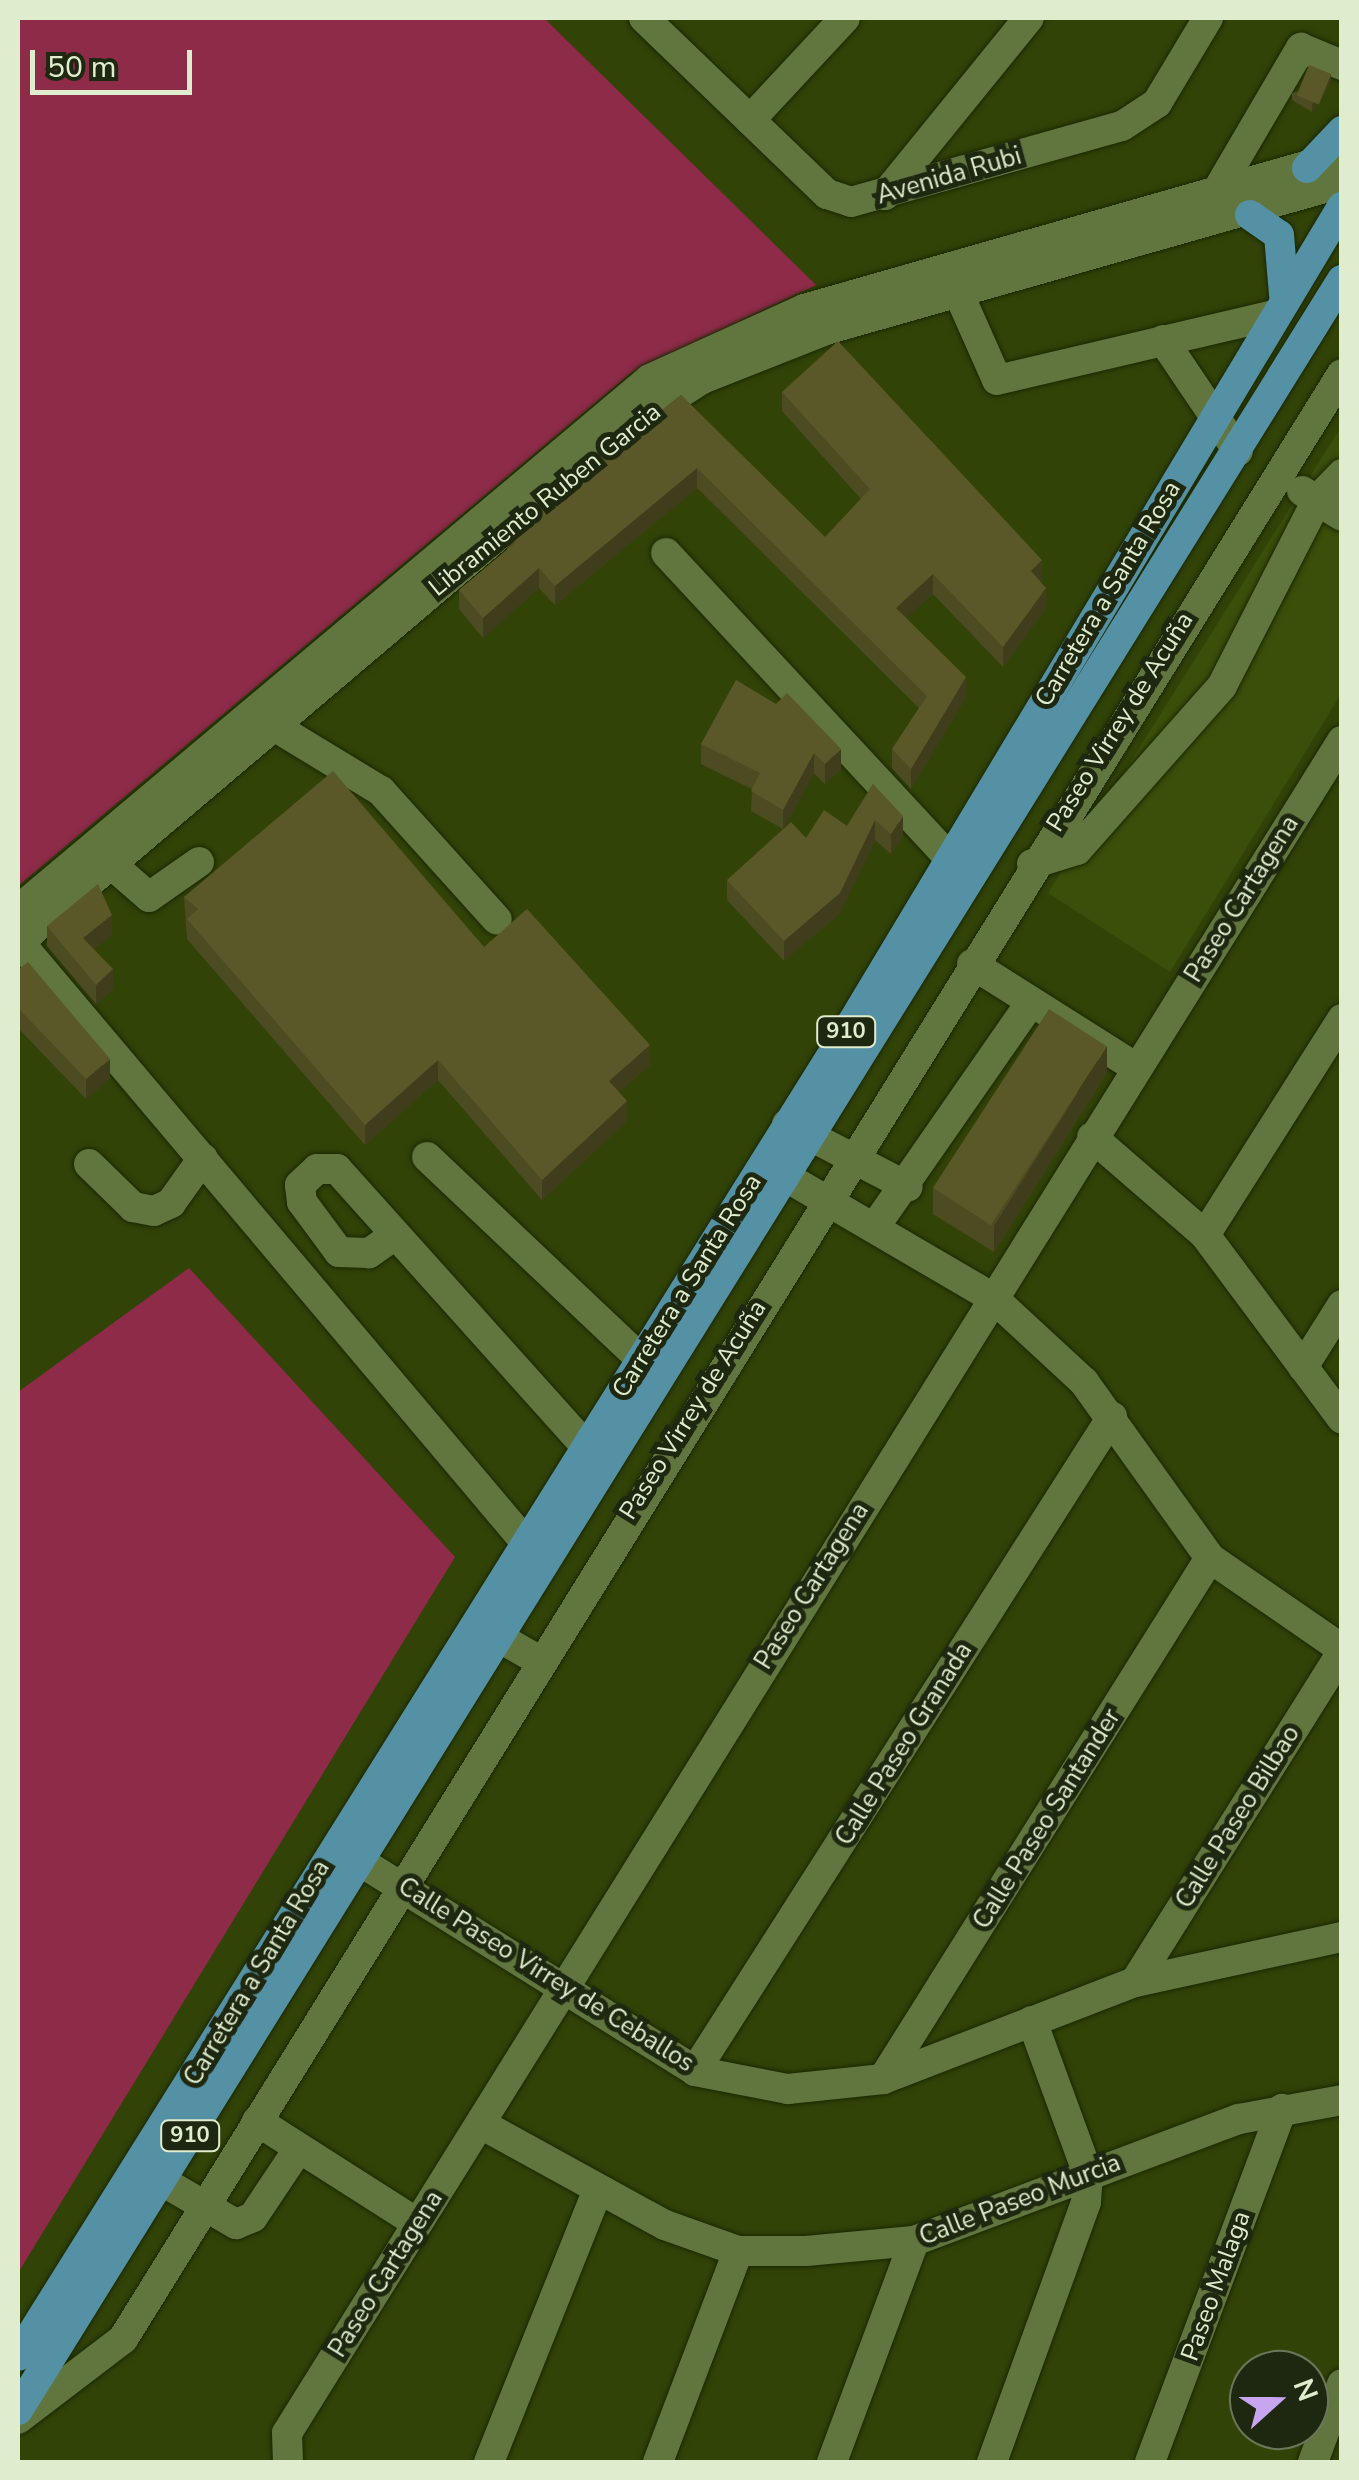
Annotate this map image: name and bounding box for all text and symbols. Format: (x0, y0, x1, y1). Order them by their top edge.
scale bar (35, 30, 198, 92)
text: 50 m (47, 47, 116, 88)
street label: Avenida Rubi (873, 141, 1025, 211)
street label: Libramiento Ruben Garcia (423, 397, 667, 603)
street label: Carretera a Santa Rosa (1029, 476, 1187, 712)
street label: Paseo Virrey de Acuña (1040, 607, 1200, 837)
street label: Paseo Cartagena (1179, 810, 1305, 988)
road number: 910 (816, 1015, 876, 1049)
street label: Carretera a Santa Rosa (606, 1169, 768, 1403)
street label: Paseo Virrey de Acuña (613, 1295, 773, 1525)
street label: Paseo Cartagena (749, 1497, 875, 1675)
street label: Calle Paseo Granada (829, 1637, 979, 1851)
street label: Calle Paseo Santander (967, 1703, 1127, 1935)
street label: Calle Paseo Bilbao (1170, 1720, 1306, 1914)
street label: Carretera a Santa Rosa (178, 1855, 336, 2091)
street label: Calle Paseo Virrey de Ceballos (392, 1871, 700, 2079)
road number: 910 (160, 2119, 220, 2153)
street label: Calle Paseo Murcia (915, 2148, 1125, 2252)
street label: Paseo Cartagena (323, 2185, 449, 2363)
street label: Paseo Malaga (1175, 2207, 1257, 2365)
north arrow (1229, 2350, 1329, 2450)
text: N (1284, 2373, 1327, 2407)

